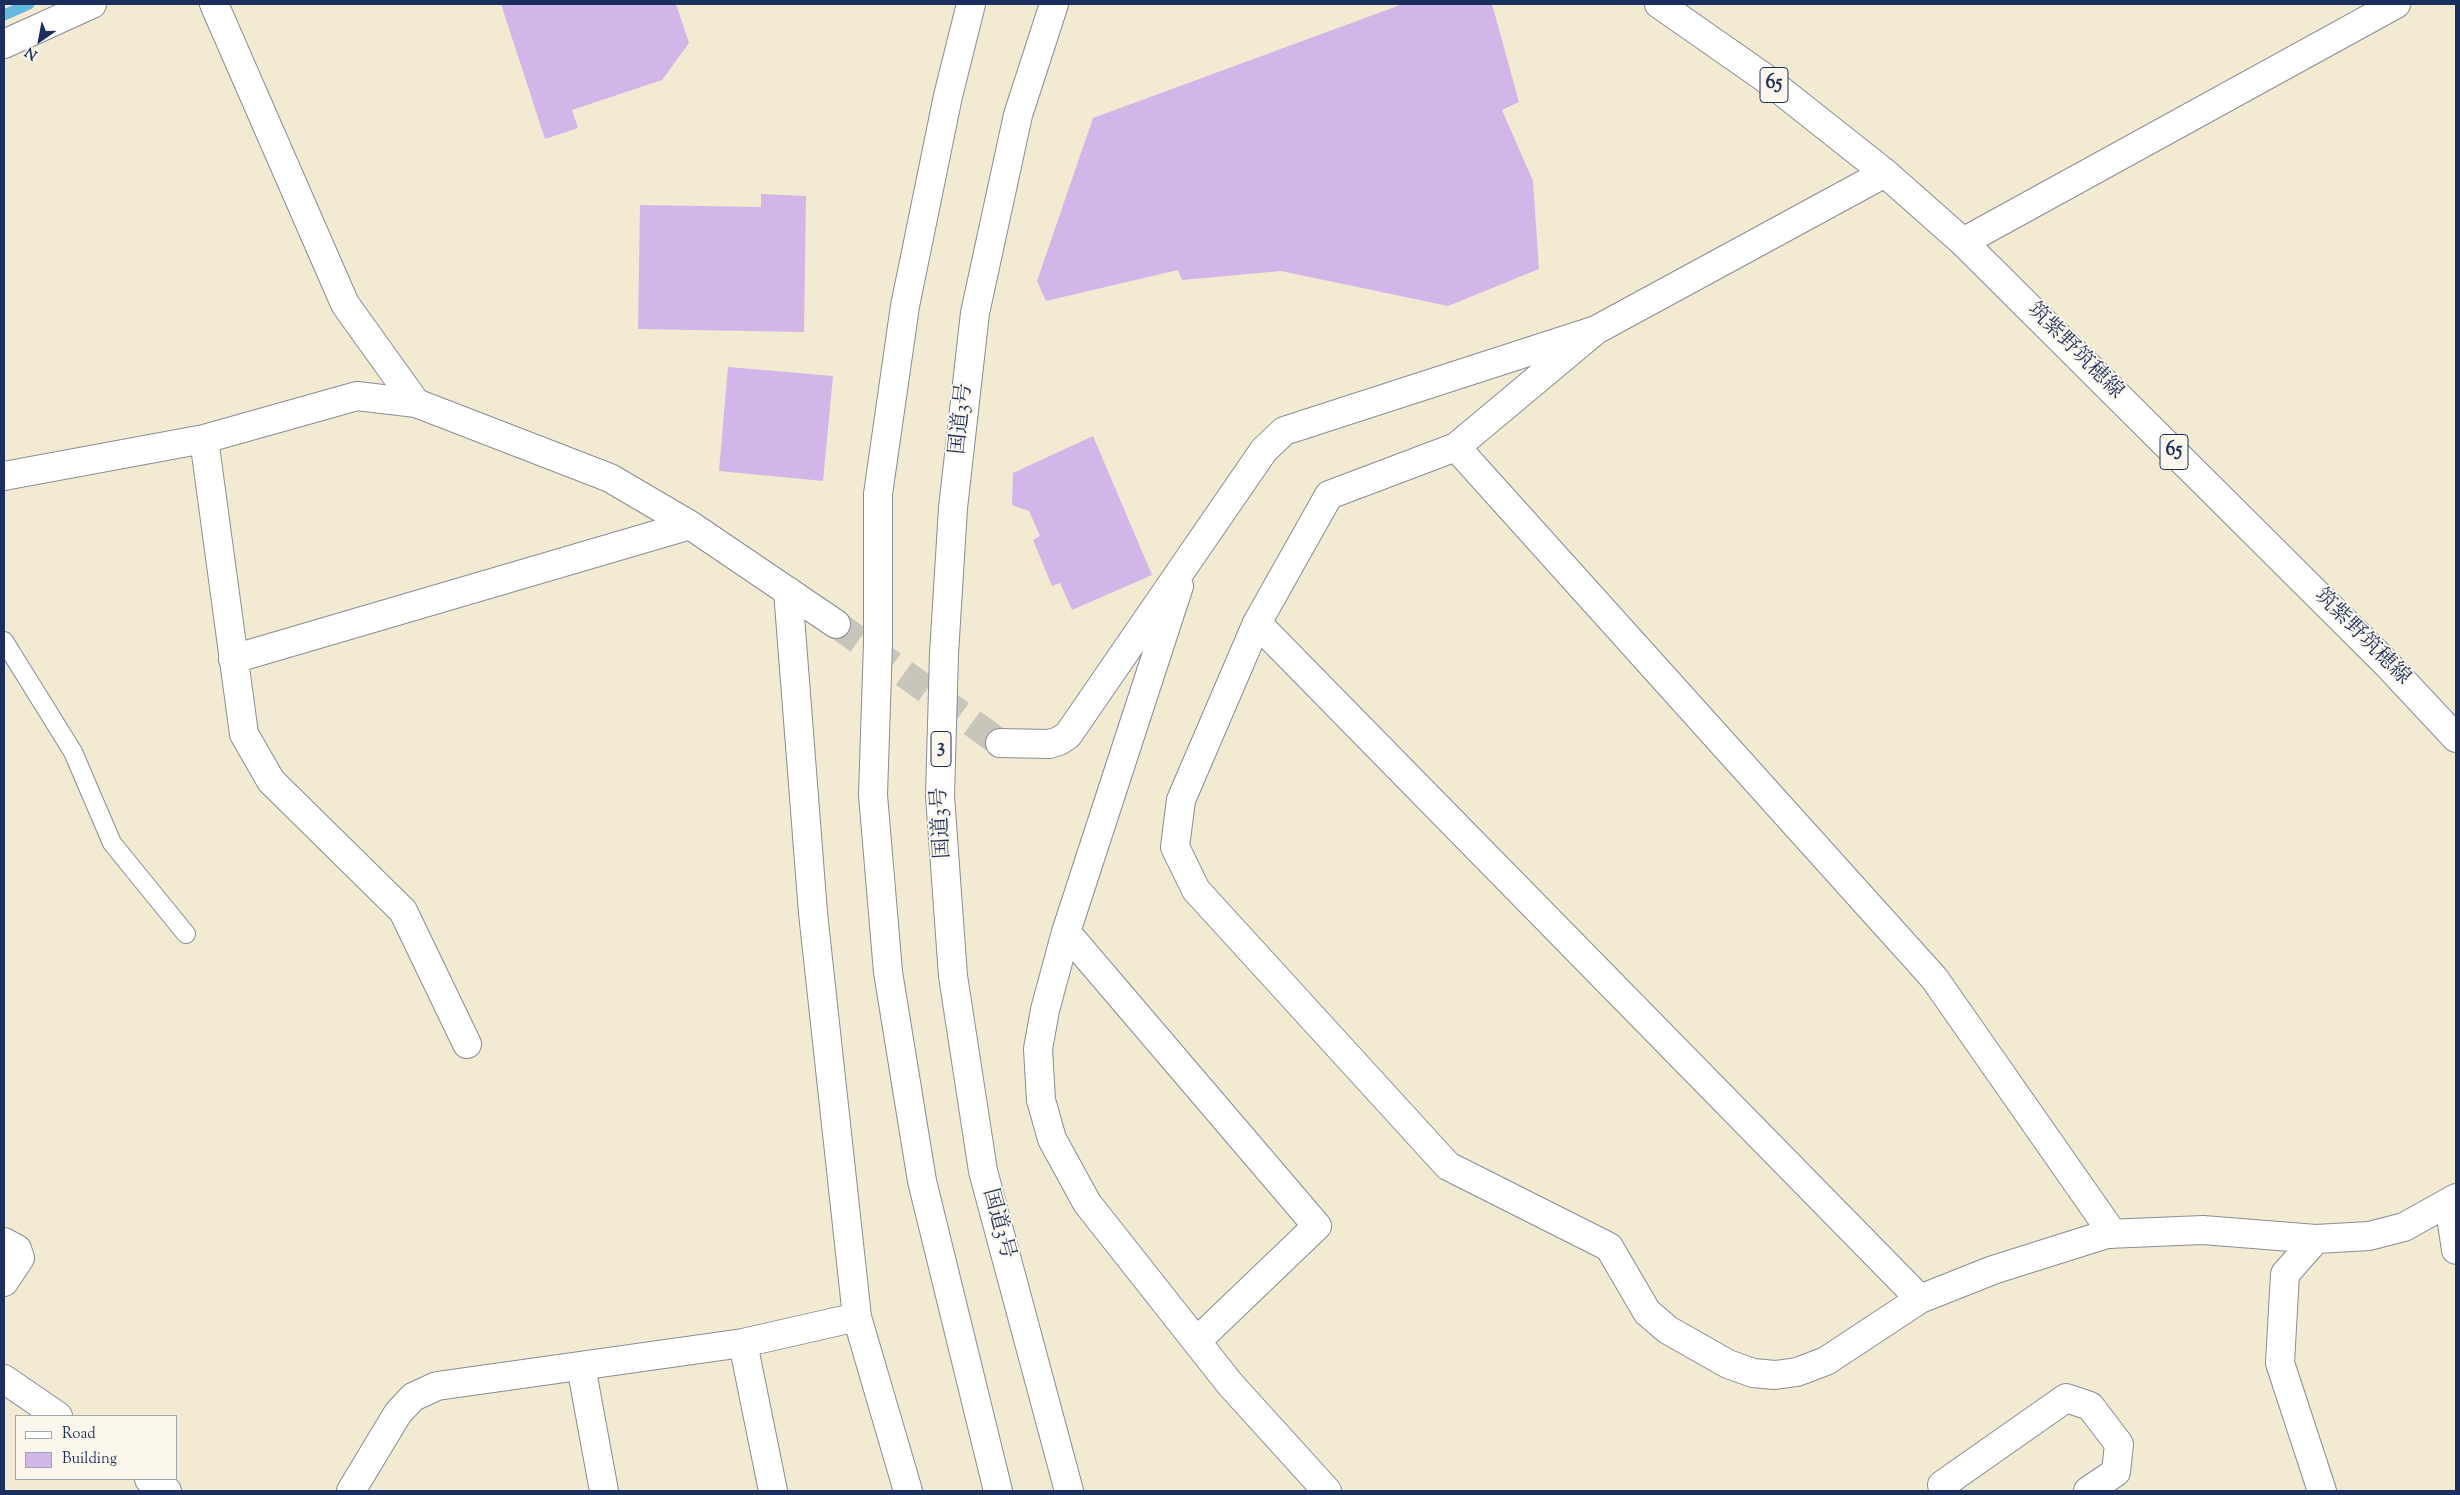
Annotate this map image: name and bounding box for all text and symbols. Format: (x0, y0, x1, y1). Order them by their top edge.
north arrow (15, 15, 65, 65)
text: N (22, 41, 42, 64)
road number: 65 (1760, 68, 1788, 102)
street label: 筑紫野筑穂線 (2021, 299, 2127, 405)
street label: 国道3号 (947, 382, 979, 456)
road number: 65 (2160, 434, 2188, 470)
street label: 筑紫野筑穂線 (2308, 585, 2414, 691)
road number: 3 (931, 732, 951, 766)
street label: 国道3号 (929, 787, 957, 859)
street label: 国道3号 (976, 1186, 1018, 1262)
legend (15, 1415, 178, 1480)
text: Road (62, 1424, 96, 1445)
text: Building (62, 1449, 117, 1470)

